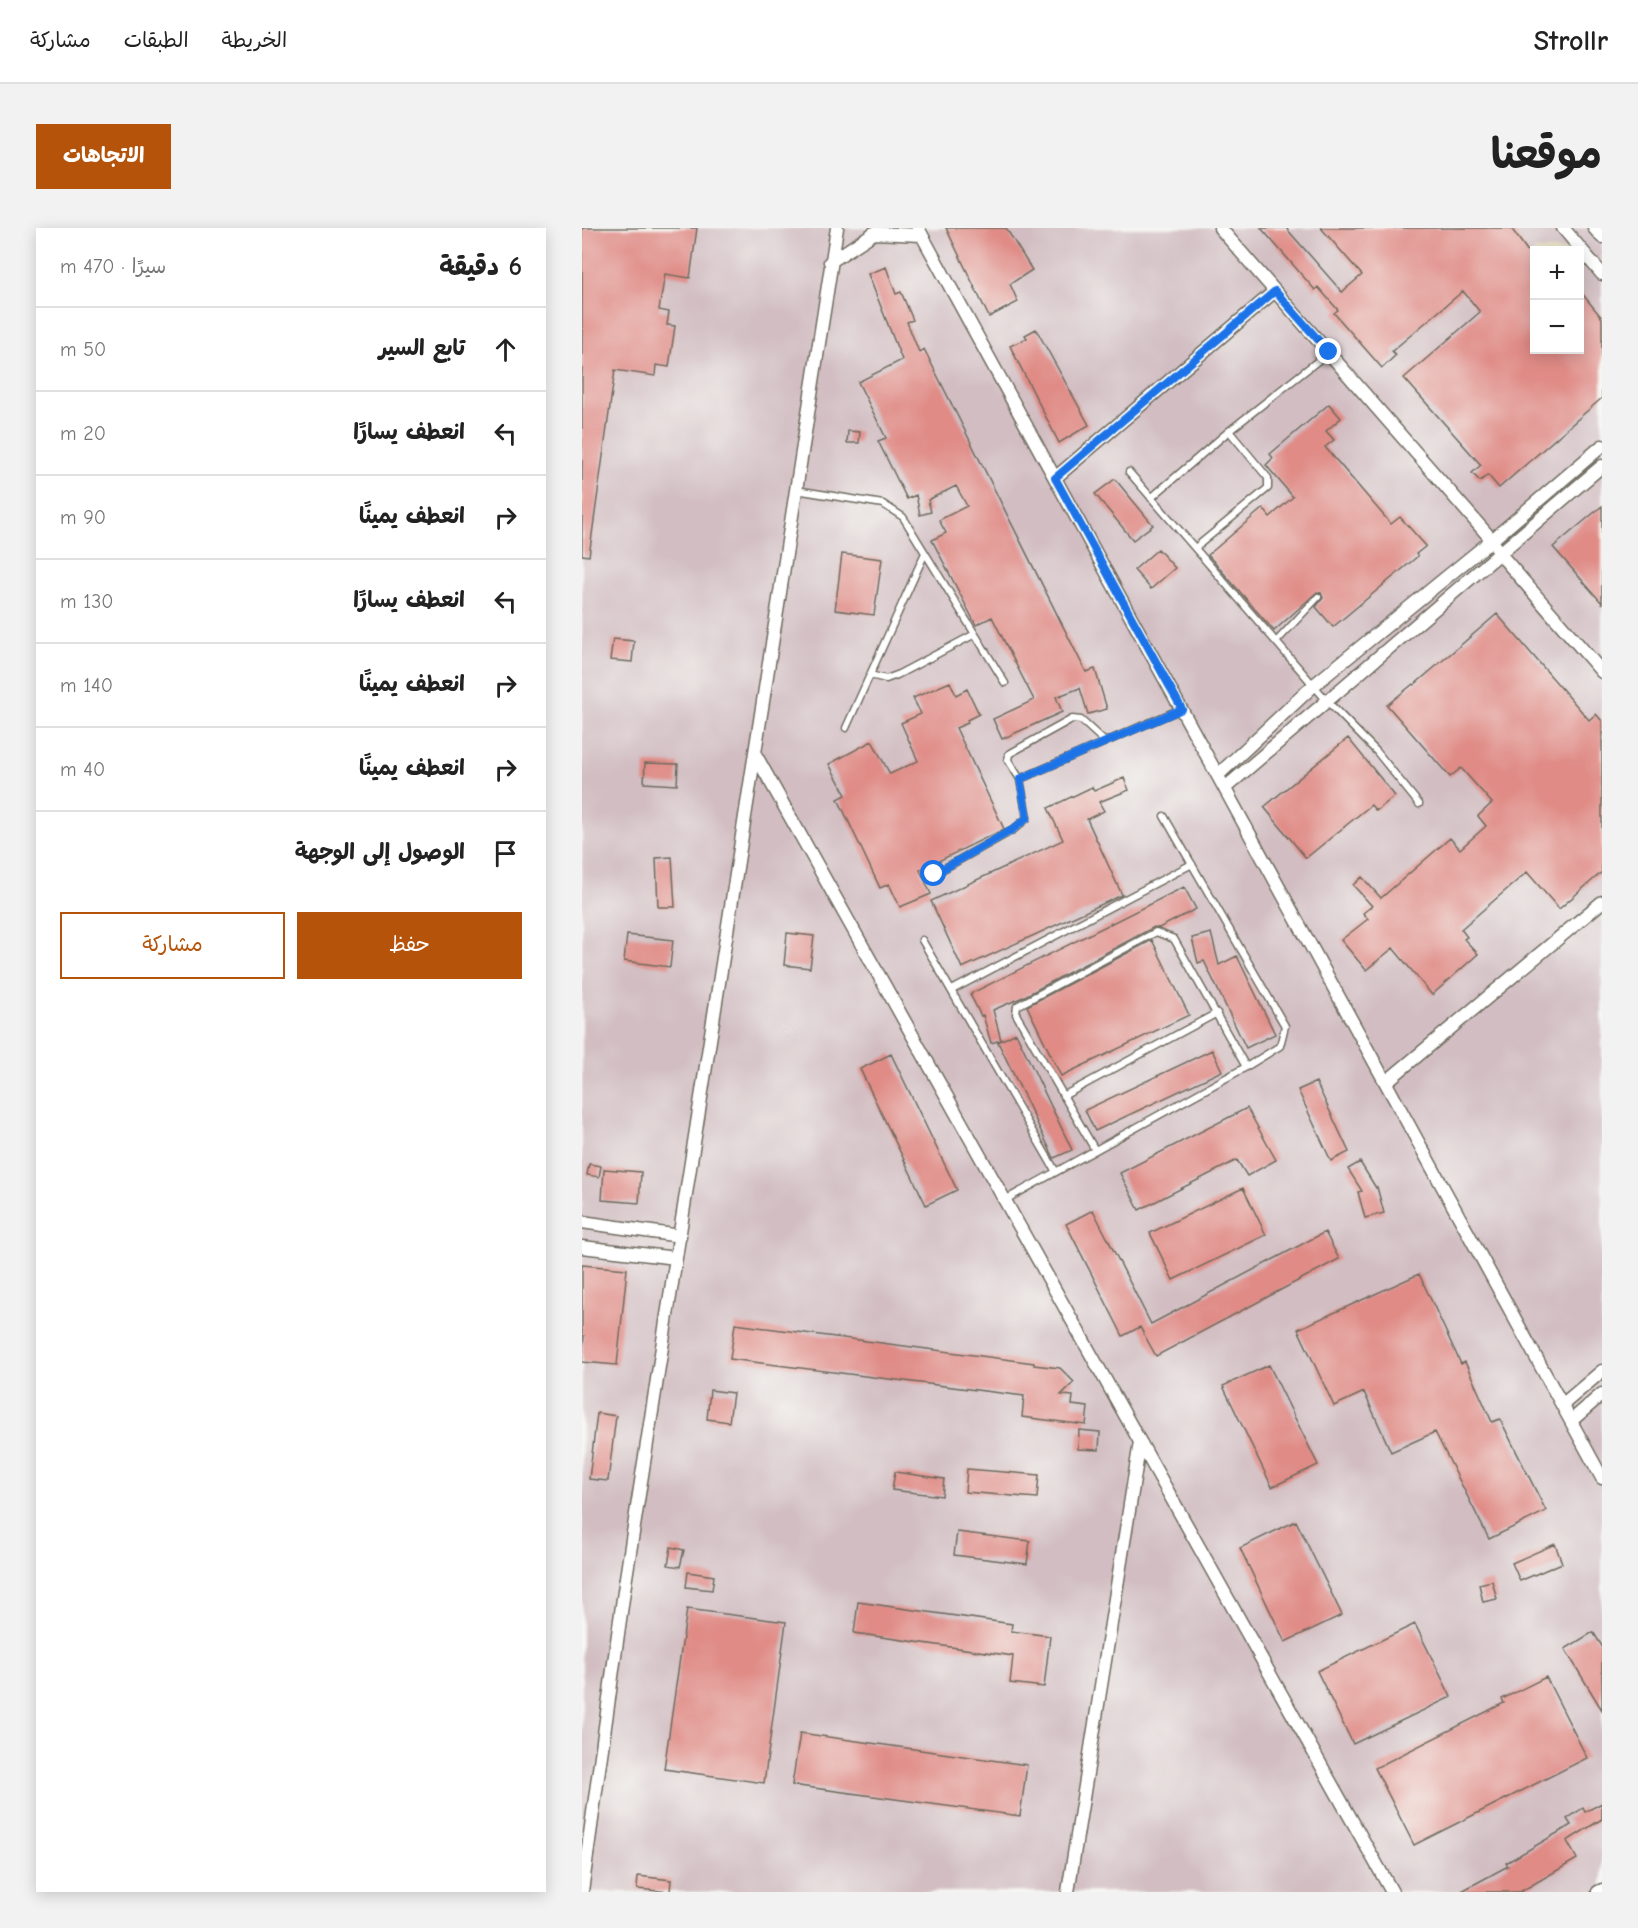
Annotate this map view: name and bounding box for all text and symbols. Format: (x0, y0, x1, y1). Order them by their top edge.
text: Strollr (1534, 25, 1608, 57)
text: مشاركة (30, 28, 91, 52)
text: الطبقات (124, 28, 189, 52)
text: الخريطة (222, 28, 287, 52)
button: الاتجاهات (36, 124, 171, 189)
text: موقعنا (1491, 130, 1602, 179)
map controls (1530, 246, 1584, 354)
button: + (1530, 246, 1584, 300)
text: 6 دقيقة (439, 252, 522, 282)
text: سيرًا · 470 m (60, 255, 166, 278)
button: − (1530, 300, 1584, 354)
icon: ahead (489, 333, 522, 366)
text: تابع السير (379, 335, 465, 361)
text: 50 m (60, 338, 106, 361)
route end (1315, 338, 1341, 364)
icon: left (489, 417, 522, 450)
text: انعطف يسارًا (353, 419, 465, 445)
text: 20 m (60, 422, 106, 445)
icon: right (489, 501, 522, 534)
text: انعطف يمينًا (359, 503, 465, 529)
text: 90 m (60, 506, 106, 529)
icon: left (489, 585, 522, 618)
text: انعطف يسارًا (353, 587, 465, 613)
text: 130 m (60, 590, 113, 613)
icon: right (489, 669, 522, 702)
text: انعطف يمينًا (359, 671, 465, 697)
text: 140 m (60, 674, 113, 697)
icon: right (489, 753, 522, 786)
text: انعطف يمينًا (359, 755, 465, 781)
text: 40 m (60, 758, 105, 781)
icon: arrive (489, 837, 522, 870)
text: الوصول إلى الوجهة (295, 839, 465, 865)
route start (920, 860, 946, 886)
button: مشاركة (60, 912, 285, 979)
button: حفظ (297, 912, 522, 979)

